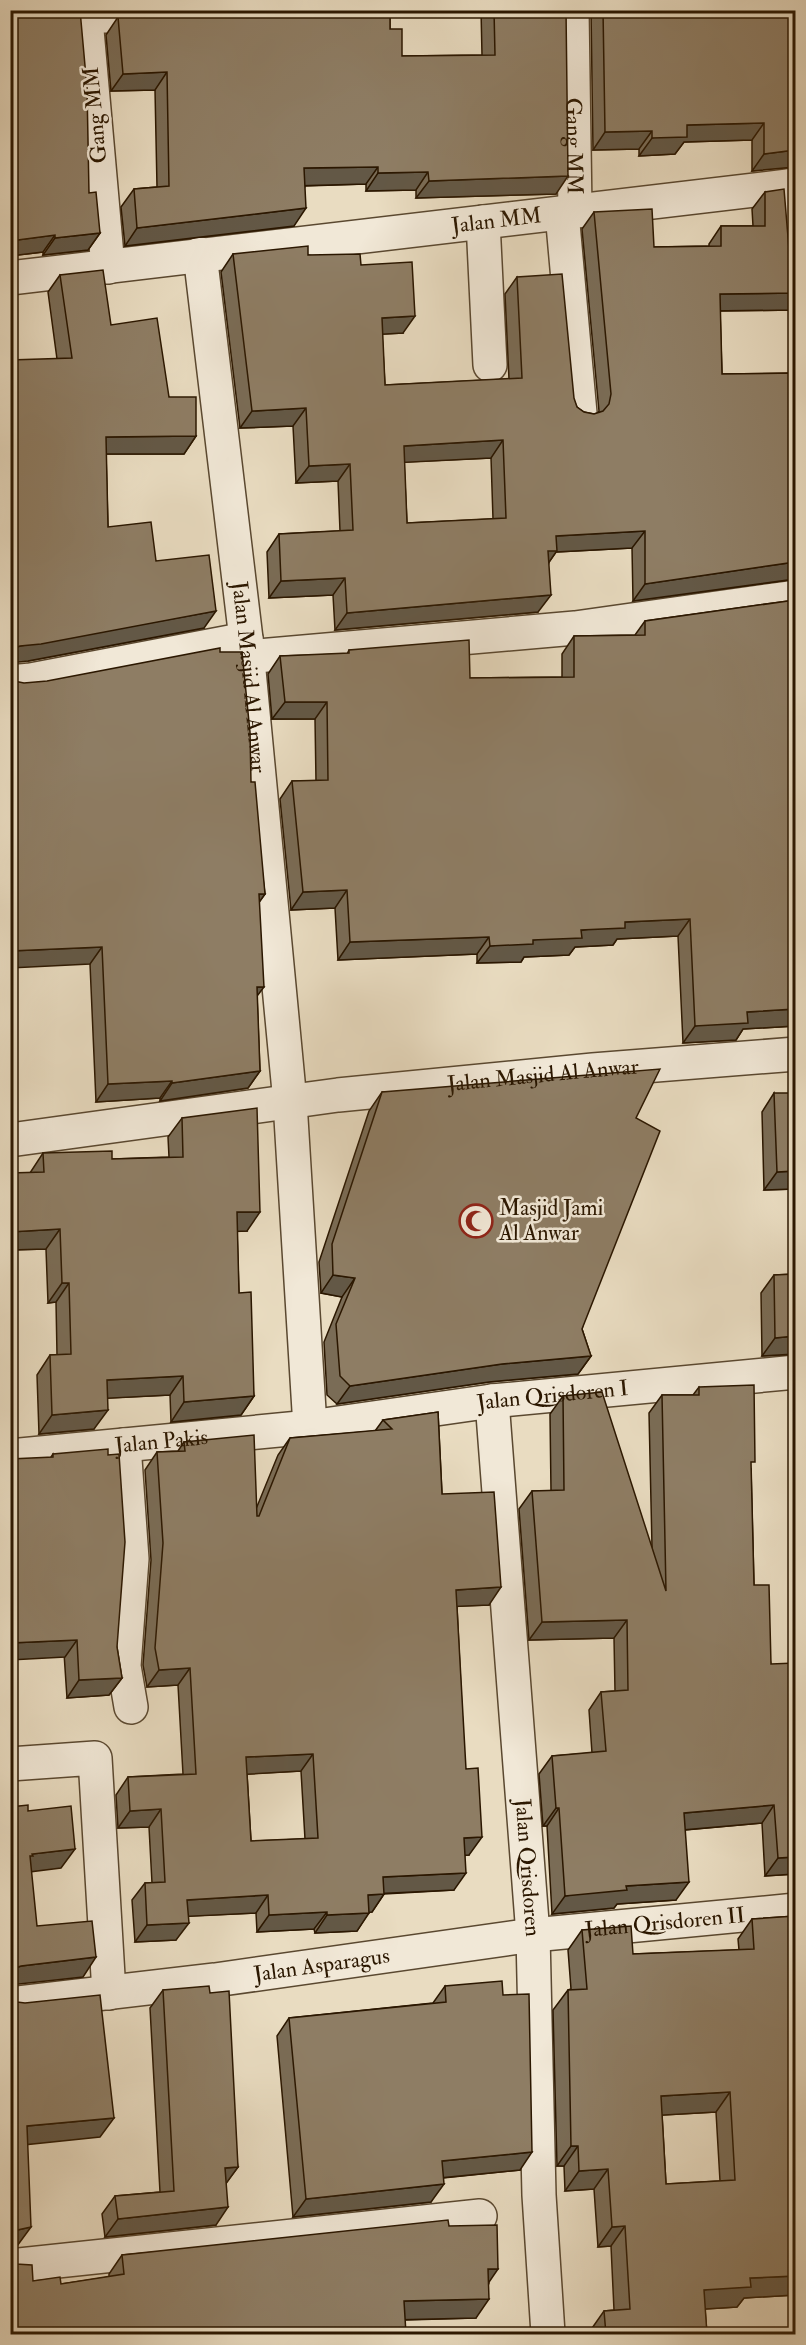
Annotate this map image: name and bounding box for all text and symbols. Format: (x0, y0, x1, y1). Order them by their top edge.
street label: Gang MM (77, 66, 113, 164)
street label: Gang MM (559, 97, 589, 195)
street label: Jalan MM (449, 201, 543, 240)
street label: Jalan Masjid Al Anwar (225, 579, 273, 775)
street label: Jalan Masjid Al Anwar (445, 1052, 641, 1098)
place label: Masjid Jami Al Anwar (498, 1194, 604, 1247)
mosque icon: Masjid Jami Al Anwar (458, 1203, 494, 1239)
street label: Jalan Qrisdoren I (474, 1374, 630, 1417)
street label: Jalan Pakis (112, 1423, 209, 1460)
street label: Jalan Qrisdoren (508, 1797, 547, 1938)
street label: Jalan Qrisdoren II (582, 1901, 746, 1944)
street label: Jalan Asparagus (251, 1941, 391, 1989)

